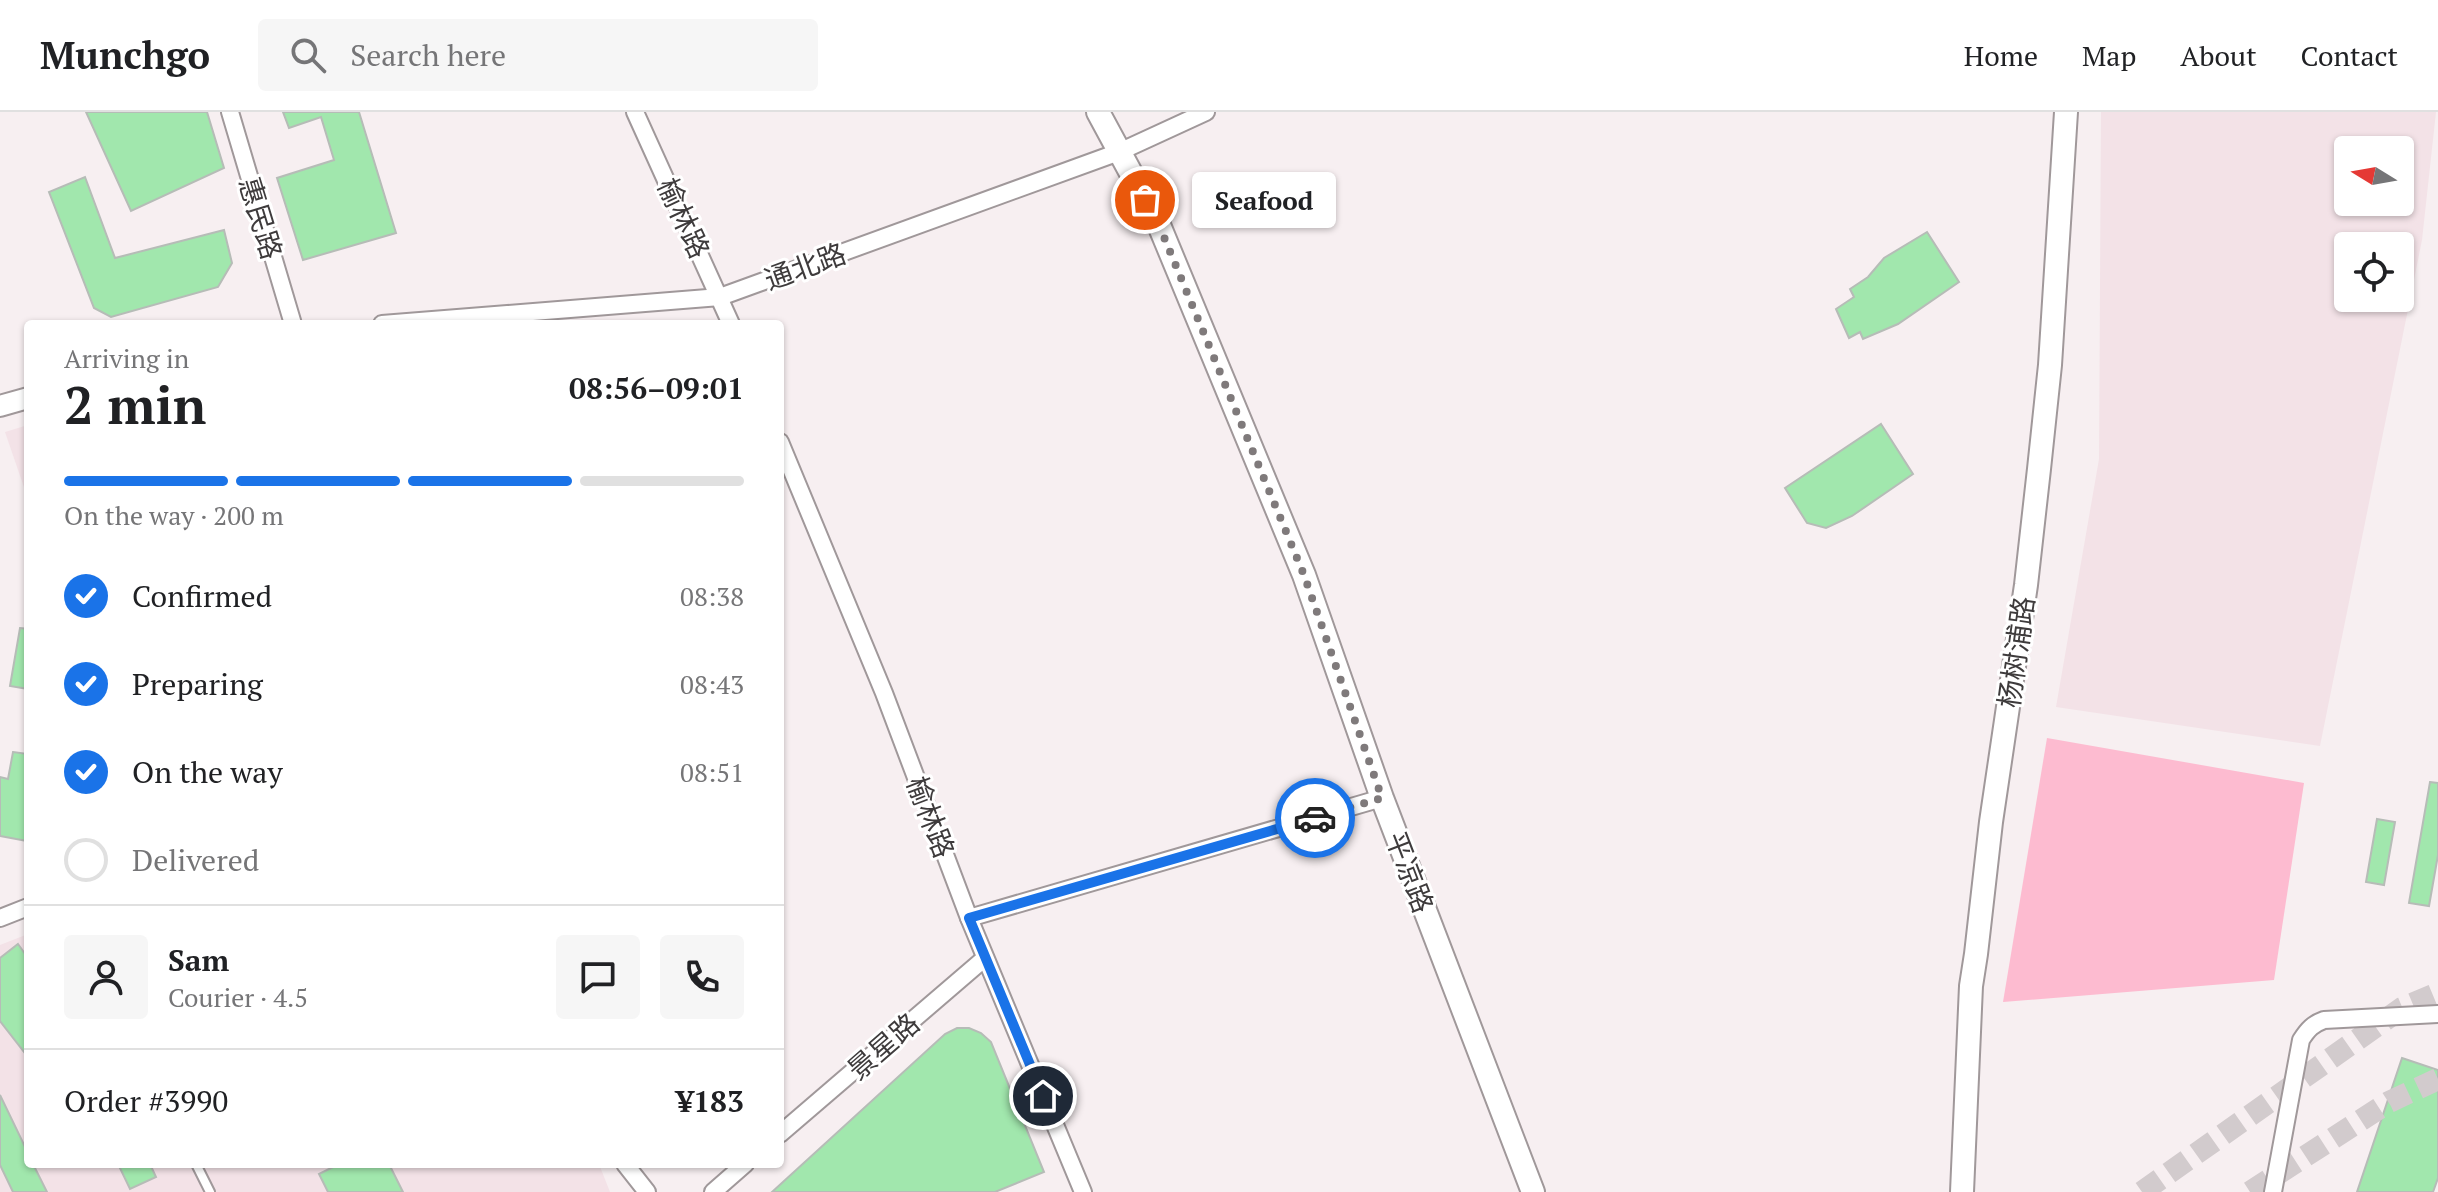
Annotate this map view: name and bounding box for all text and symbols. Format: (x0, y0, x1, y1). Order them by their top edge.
search box (258, 19, 818, 91)
text: Munchgo (40, 30, 210, 80)
icon: search (286, 33, 330, 77)
text: Search here (350, 35, 506, 75)
text: Home (1964, 37, 2038, 74)
text: Map (2082, 37, 2136, 74)
text: About (2180, 37, 2257, 74)
text: Contact (2301, 37, 2398, 74)
north arrow (2334, 136, 2414, 216)
map controls (2334, 136, 2414, 312)
pin (1111, 166, 1179, 234)
street label: 惠民路 (231, 172, 291, 264)
street label: 榆林路 (649, 172, 719, 264)
callout: Seafood (1193, 172, 1337, 228)
icon: bag (1123, 178, 1167, 222)
text: Seafood (1215, 183, 1313, 217)
button: locate (2334, 232, 2414, 312)
street label: 通北路 (759, 234, 851, 298)
text: Arriving in (64, 341, 189, 375)
text: 08:56–09:01 (569, 368, 744, 408)
text: 2 min (64, 370, 206, 439)
text: On the way · 200 m (64, 498, 284, 532)
icon: check (64, 574, 108, 618)
text: Confirmed (132, 576, 272, 616)
text: 08:38 (680, 579, 744, 613)
street label: 杨树浦路 (1990, 594, 2042, 710)
icon: check (64, 662, 108, 706)
text: Preparing (132, 664, 263, 704)
text: 08:43 (680, 667, 744, 701)
icon: check (64, 750, 108, 794)
text: On the way (132, 752, 283, 792)
text: 08:51 (680, 755, 744, 789)
street label: 榆林路 (899, 771, 963, 863)
courier (1275, 778, 1355, 858)
icon: car (1293, 796, 1337, 840)
street label: 平凉路 (1378, 826, 1442, 918)
text: Delivered (132, 840, 259, 880)
button: person (64, 935, 148, 1019)
button: chat (556, 935, 640, 1019)
button: phone (660, 935, 744, 1019)
text: Sam (168, 940, 229, 980)
text: Courier · 4.5 (168, 980, 308, 1014)
street label: 景星路 (839, 1004, 927, 1088)
pin (1009, 1062, 1077, 1130)
icon: home (1021, 1074, 1065, 1118)
text: Order #3990 (64, 1081, 228, 1121)
text: ¥183 (676, 1081, 744, 1121)

